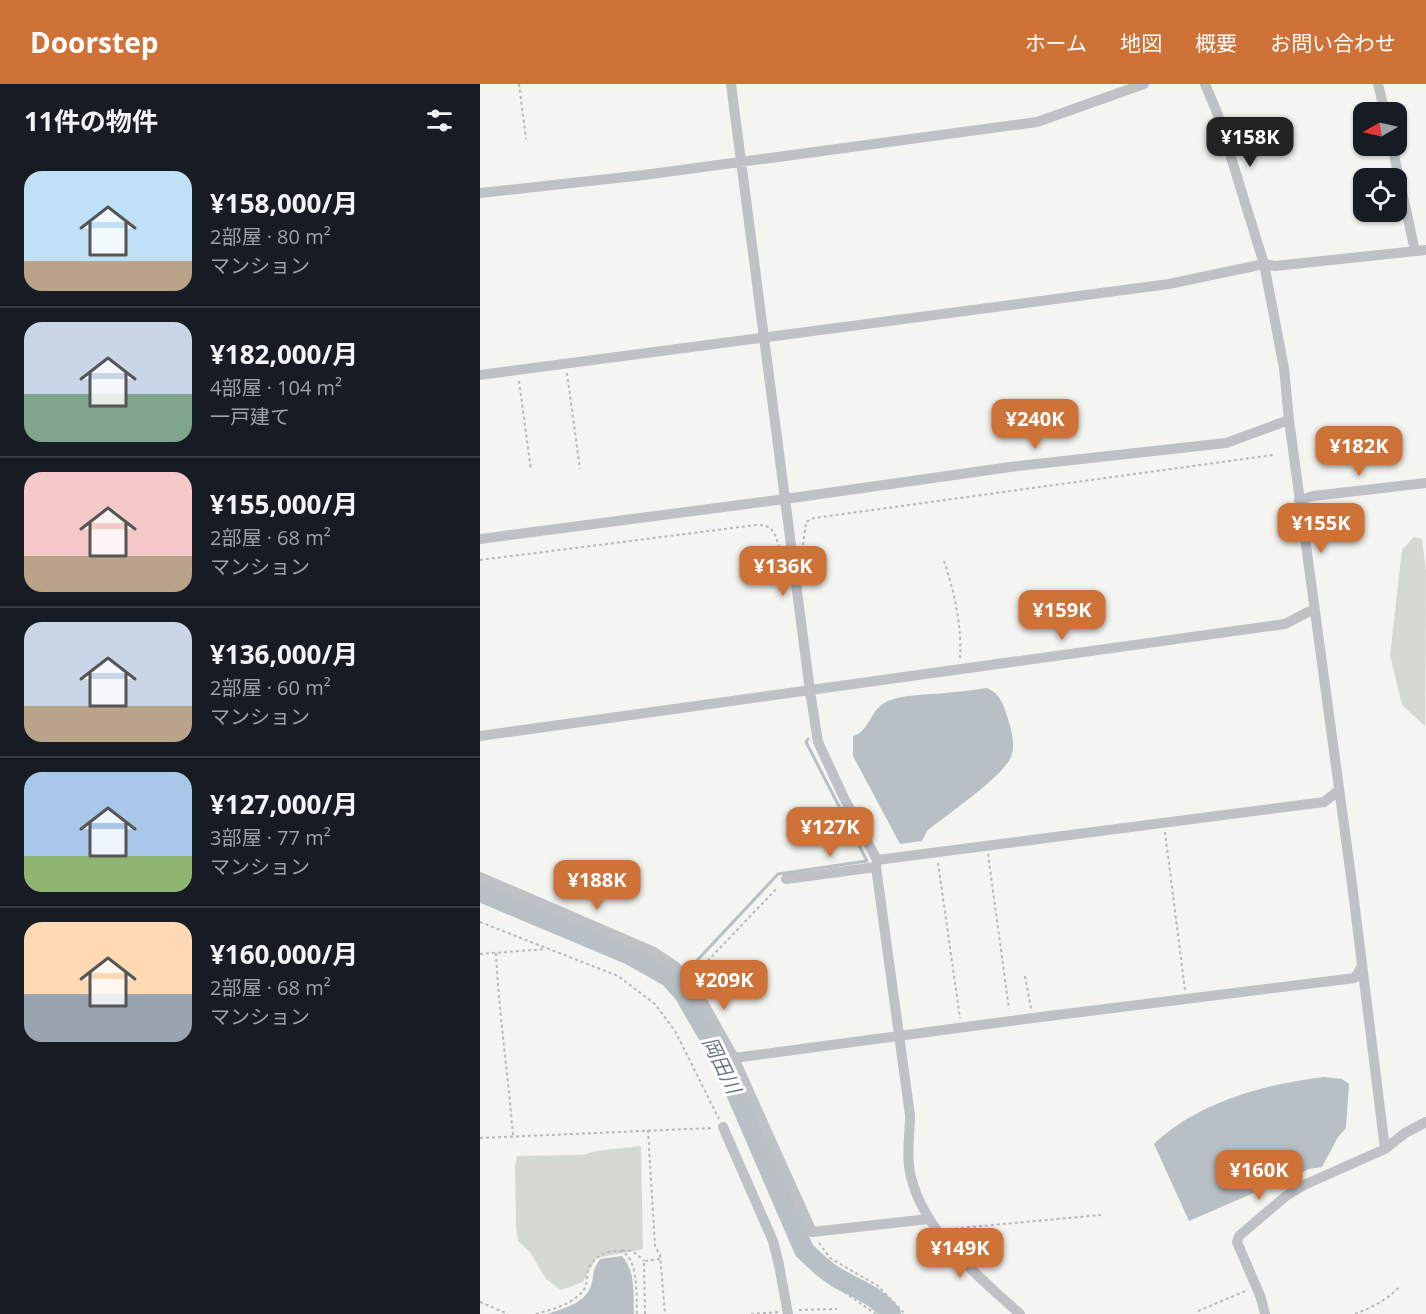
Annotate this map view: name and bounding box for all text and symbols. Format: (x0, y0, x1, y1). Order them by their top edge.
text: Doorstep (30, 23, 158, 61)
text: ホーム (1025, 29, 1087, 57)
text: 地図 (1120, 29, 1162, 57)
text: 概要 (1195, 29, 1237, 57)
text: お問い合わせ (1270, 29, 1396, 57)
north arrow (1353, 102, 1407, 156)
map controls (1353, 102, 1407, 222)
text: 11件の物件 (24, 103, 158, 139)
icon: filters (423, 104, 456, 137)
pin: ¥158K (1208, 117, 1292, 168)
text: ¥158K (1220, 123, 1280, 150)
button: locate (1353, 168, 1407, 222)
text: ¥158,000/月 (210, 185, 358, 221)
icon: home (72, 195, 144, 267)
text: 2部屋 · 80 m² (210, 223, 331, 250)
text: マンション (210, 252, 310, 279)
text: ¥182,000/月 (210, 336, 358, 372)
icon: home (72, 346, 144, 418)
text: 4部屋 · 104 m² (210, 374, 342, 401)
pin: ¥240K (993, 399, 1077, 450)
text: 一戸建て (210, 403, 290, 430)
text: ¥240K (1005, 405, 1065, 432)
pin: ¥182K (1317, 426, 1401, 477)
text: ¥182K (1329, 432, 1389, 459)
text: ¥155,000/月 (210, 486, 358, 522)
icon: home (72, 496, 144, 568)
pin: ¥155K (1279, 503, 1363, 554)
text: ¥155K (1291, 509, 1351, 536)
text: 2部屋 · 68 m² (210, 524, 331, 551)
pin: ¥136K (741, 546, 825, 597)
text: ¥136K (753, 552, 813, 579)
text: マンション (210, 553, 310, 580)
pin: ¥159K (1020, 590, 1104, 641)
text: ¥159K (1032, 596, 1092, 623)
text: ¥136,000/月 (210, 636, 358, 672)
icon: home (72, 646, 144, 718)
text: 2部屋 · 60 m² (210, 674, 331, 701)
text: マンション (210, 703, 310, 730)
text: ¥127,000/月 (210, 786, 358, 822)
icon: home (72, 796, 144, 868)
pin: ¥127K (788, 807, 872, 858)
text: ¥127K (800, 813, 860, 840)
text: 3部屋 · 77 m² (210, 824, 331, 851)
text: マンション (210, 853, 310, 880)
pin: ¥188K (555, 860, 639, 911)
text: ¥188K (567, 866, 627, 893)
text: ¥160,000/月 (210, 936, 358, 972)
icon: home (72, 946, 144, 1018)
pin: ¥209K (682, 960, 766, 1011)
text: ¥209K (694, 966, 754, 993)
text: 2部屋 · 68 m² (210, 974, 331, 1001)
text: マンション (210, 1003, 310, 1030)
water label: 岡田川 (697, 1032, 748, 1100)
pin: ¥160K (1217, 1150, 1301, 1201)
text: ¥160K (1229, 1156, 1289, 1183)
pin: ¥149K (918, 1228, 1002, 1279)
text: ¥149K (930, 1234, 990, 1261)

